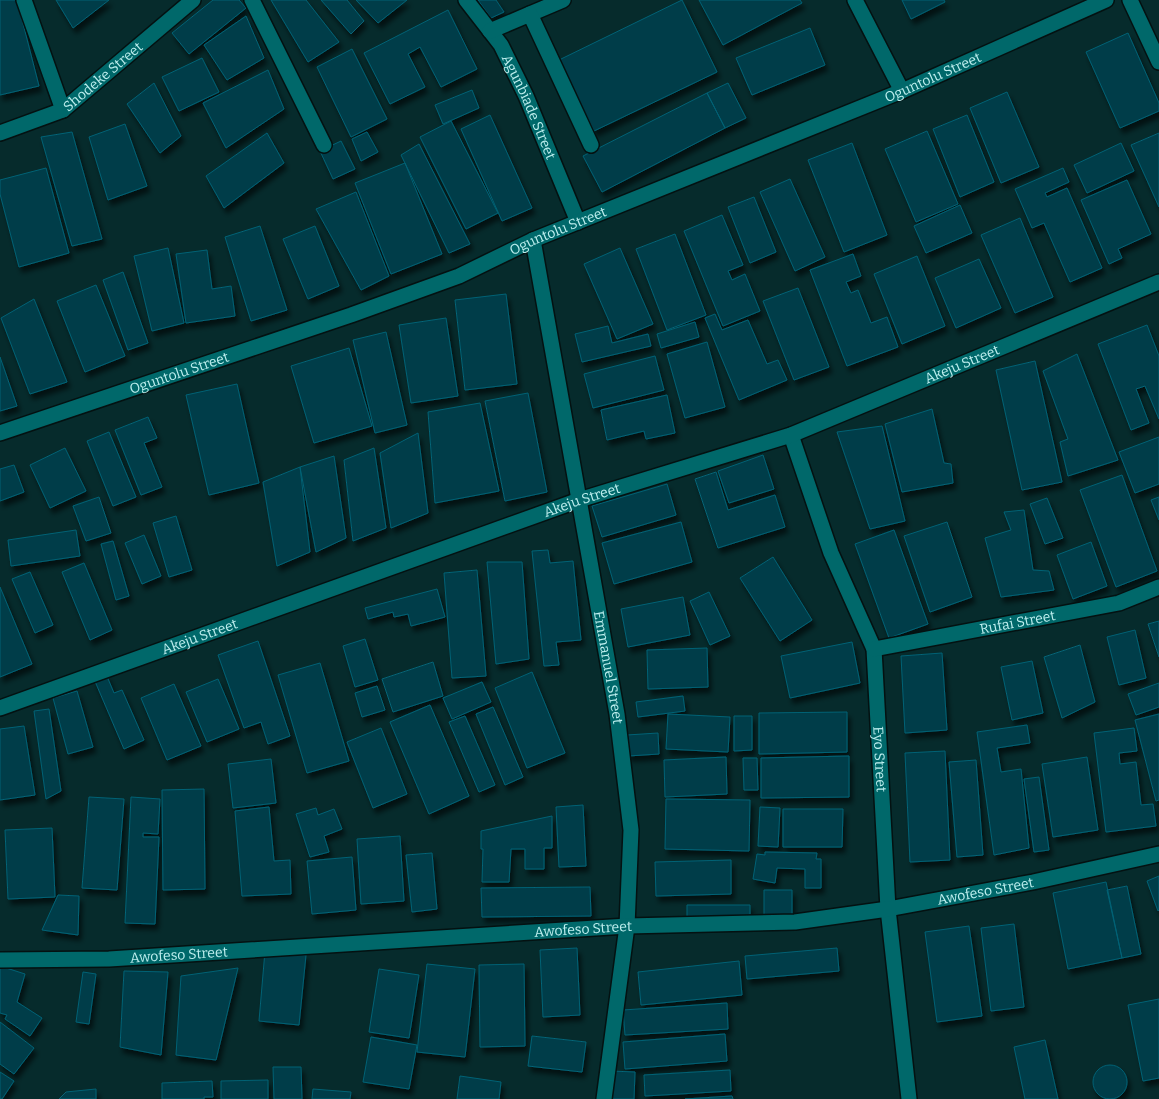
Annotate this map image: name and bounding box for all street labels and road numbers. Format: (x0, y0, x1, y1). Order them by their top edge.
street label: Shodeke Street (59, 38, 146, 115)
street label: Oguntolu Street (882, 48, 984, 106)
street label: Agunbiade Street (498, 52, 560, 162)
street label: Oguntolu Street (507, 203, 609, 259)
street label: Akeju Street (922, 341, 1002, 387)
street label: Oguntolu Street (127, 348, 231, 397)
street label: Akeju Street (541, 479, 622, 521)
street label: Rufai Street (978, 607, 1057, 637)
street label: Emmanuel Street (590, 609, 627, 725)
street label: Akeju Street (159, 615, 240, 658)
street label: Eyo Street (870, 726, 890, 792)
street label: Awofeso Street (936, 874, 1035, 908)
street label: Awofeso Street (534, 917, 632, 940)
street label: Awofeso Street (129, 943, 228, 966)

